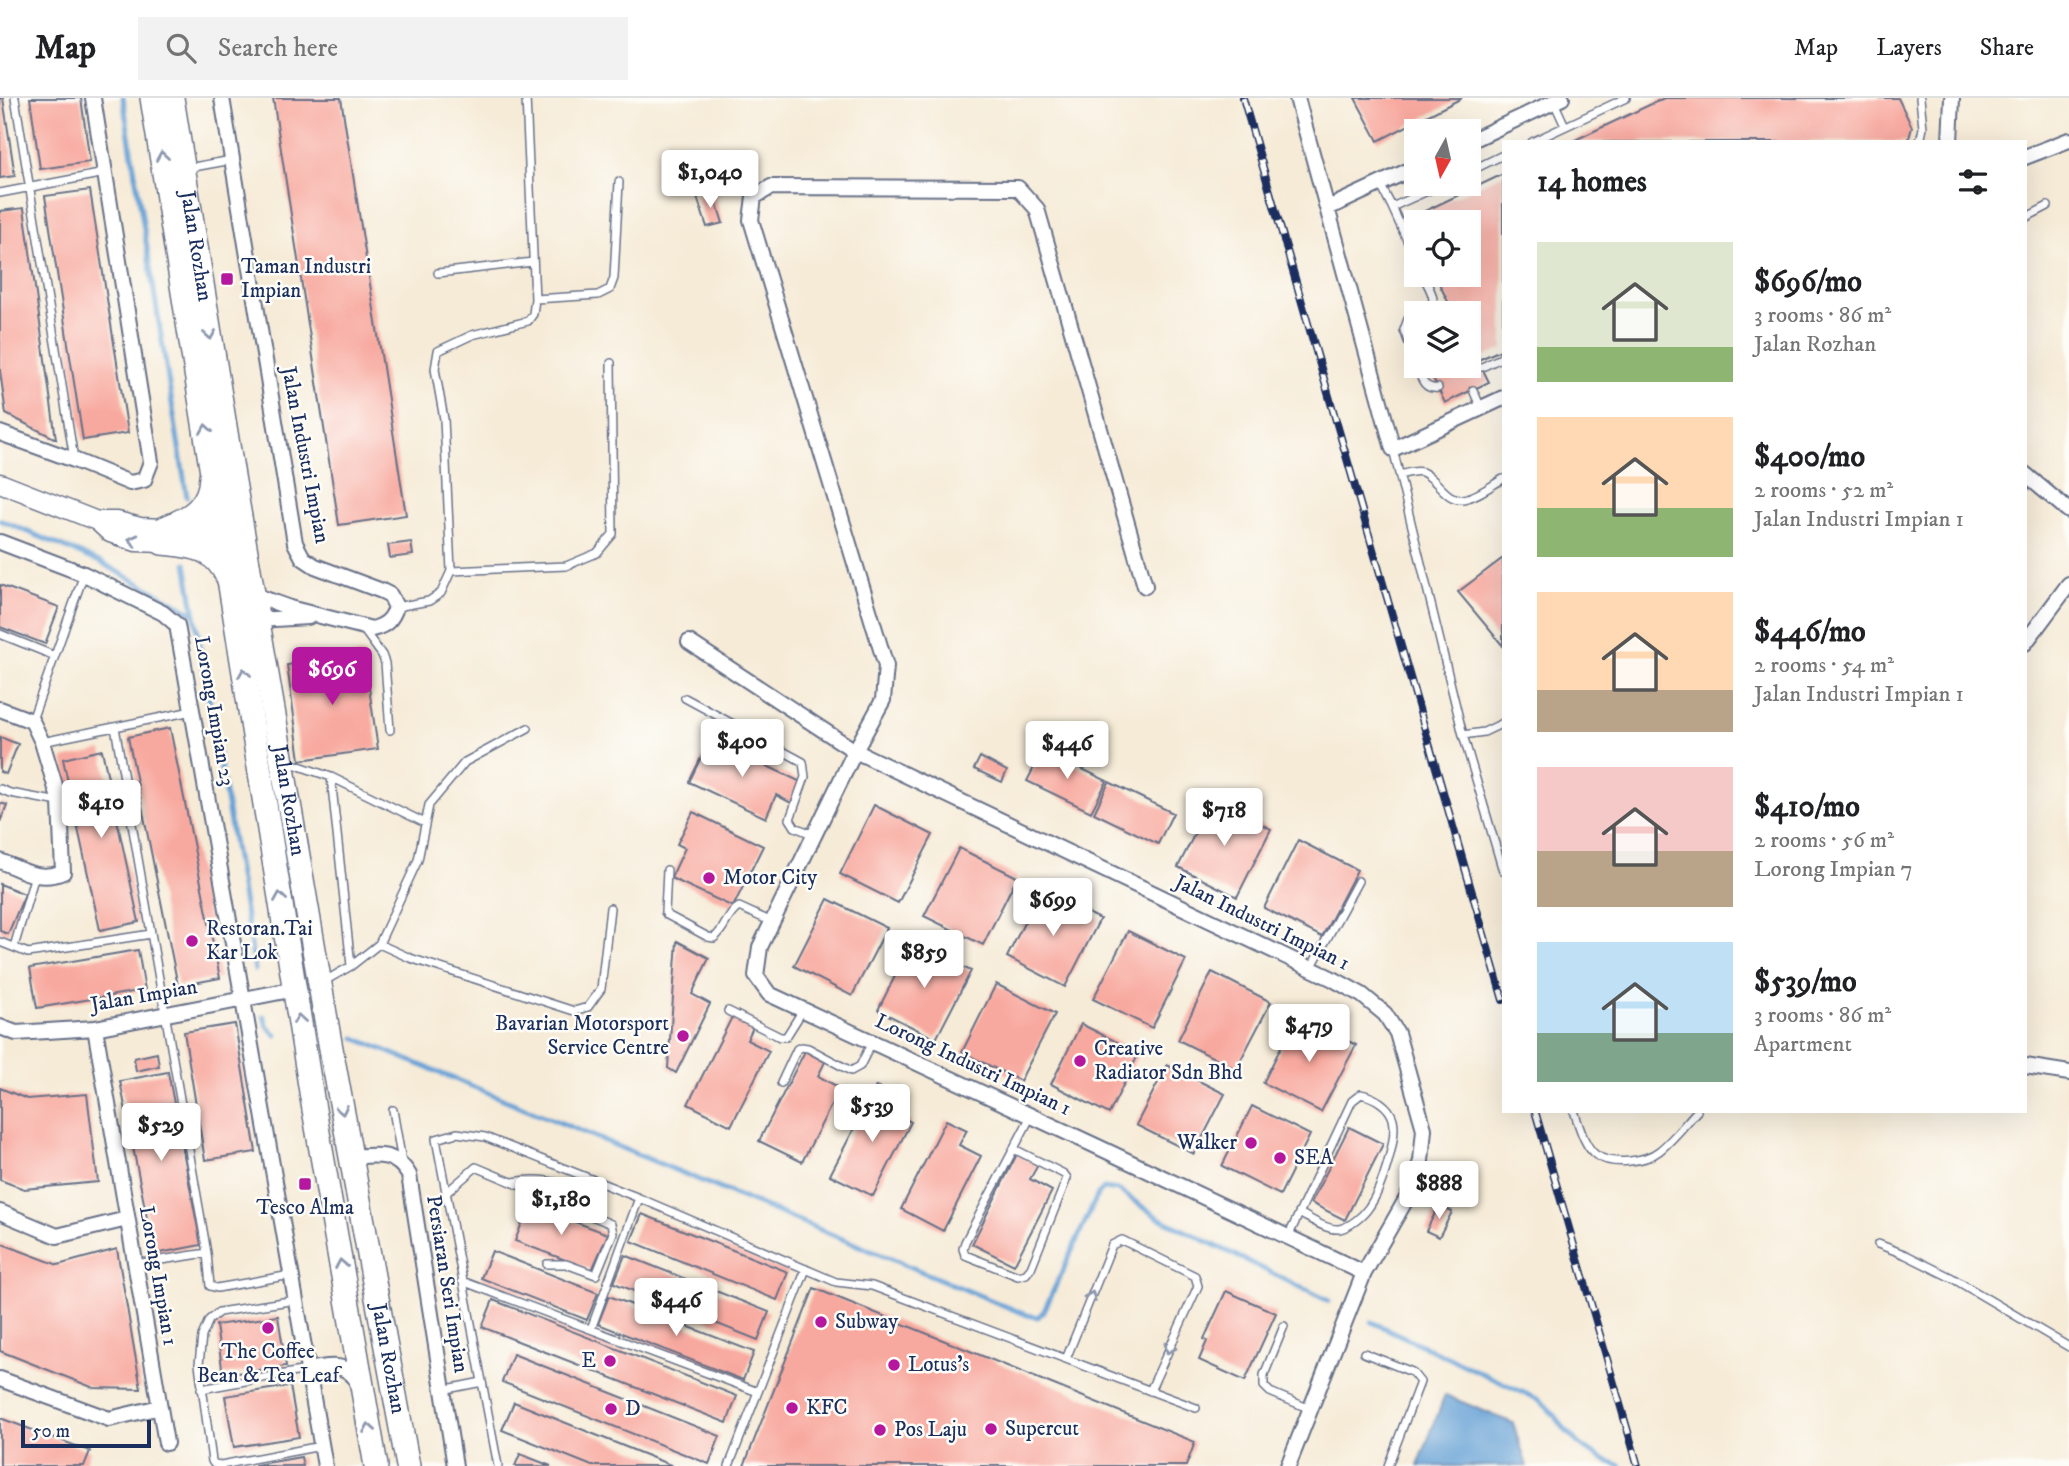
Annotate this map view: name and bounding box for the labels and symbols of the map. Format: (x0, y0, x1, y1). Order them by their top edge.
north arrow (1404, 119, 1480, 196)
one-way arrow (155, 150, 170, 162)
pin: $1,040 (653, 150, 767, 210)
street label: Jalan Rozhan (174, 187, 218, 303)
place label: Taman Industri Impian (241, 254, 371, 304)
marker: Taman Industri Impian (219, 271, 235, 287)
one-way arrow (202, 329, 217, 341)
street label: Jalan Industri Impian (275, 362, 335, 546)
one-way arrow (199, 423, 214, 435)
one-way arrow (127, 534, 139, 548)
street label: Lorong Impian 23 (188, 634, 240, 788)
pin: $696 (291, 648, 373, 707)
one-way arrow (237, 667, 252, 679)
pin: $400 (701, 720, 783, 779)
pin: $446 (1026, 722, 1108, 781)
street label: Jalan Rozhan (266, 741, 311, 858)
pin: $410 (60, 780, 142, 840)
pin: $718 (1183, 788, 1265, 848)
place label: Motor City (723, 865, 818, 891)
street label: Jalan Industri Impian 1 (1168, 868, 1354, 977)
marker: Motor City (701, 870, 717, 886)
pin: $699 (1012, 878, 1094, 938)
one-way arrow (273, 891, 288, 903)
place label: Restoran.Tai Kar Lok (206, 916, 313, 966)
pin: $859 (883, 930, 965, 990)
marker: Restoran.Tai Kar Lok (184, 933, 200, 949)
street label: Jalan Impian (87, 974, 199, 1019)
pin: $479 (1268, 1004, 1350, 1064)
street label: Lorong Industri Impian 1 (871, 1008, 1075, 1122)
place label: Bavarian Motorsport Service Centre (495, 1011, 669, 1061)
one-way arrow (292, 1013, 307, 1025)
marker: Bavarian Motorsport Service Centre (675, 1028, 691, 1044)
place label: Creative Radiator Sdn Bhd (1094, 1036, 1243, 1086)
marker: Creative Radiator Sdn Bhd (1072, 1053, 1088, 1069)
pin: $539 (831, 1084, 913, 1144)
pin: $529 (120, 1104, 202, 1163)
one-way arrow (334, 1104, 349, 1116)
place label: Walker (1176, 1130, 1237, 1156)
marker: Walker (1243, 1135, 1259, 1151)
place label: SEA (1294, 1145, 1334, 1171)
marker: SEA (1272, 1150, 1288, 1166)
pin: $888 (1398, 1162, 1480, 1221)
marker: Tesco Alma (297, 1176, 313, 1192)
pin: $1,180 (504, 1178, 618, 1237)
street label: Persiaran Seri Impian (420, 1193, 474, 1375)
place label: Tesco Alma (256, 1195, 354, 1221)
street label: Lorong Impian 1 (133, 1204, 183, 1348)
one-way arrow (334, 1258, 349, 1270)
pin: $446 (635, 1278, 717, 1338)
one-way arrow (1083, 1290, 1097, 1302)
street label: Jalan Rozhan (365, 1299, 411, 1416)
place label: Subway (835, 1309, 899, 1335)
marker: Subway (813, 1314, 829, 1330)
marker: The Coffee Bean & Tea Leaf (260, 1320, 276, 1336)
place label: The Coffee Bean & Tea Leaf (197, 1339, 342, 1389)
one-way arrow (1163, 1342, 1177, 1354)
place label: E (581, 1348, 596, 1374)
place label: Lotus's (908, 1352, 969, 1378)
marker: E (602, 1353, 618, 1369)
marker: Lotus's (886, 1357, 902, 1373)
place label: KFC (806, 1395, 848, 1421)
place label: D (625, 1396, 641, 1422)
marker: KFC (784, 1400, 800, 1416)
marker: D (603, 1401, 619, 1417)
place label: Supercut (1005, 1416, 1079, 1442)
scale bar (21, 1417, 150, 1449)
place label: Pos Laju (894, 1417, 967, 1443)
marker: Supercut (983, 1421, 999, 1437)
one-way arrow (362, 1422, 377, 1433)
marker: Pos Laju (872, 1422, 888, 1438)

